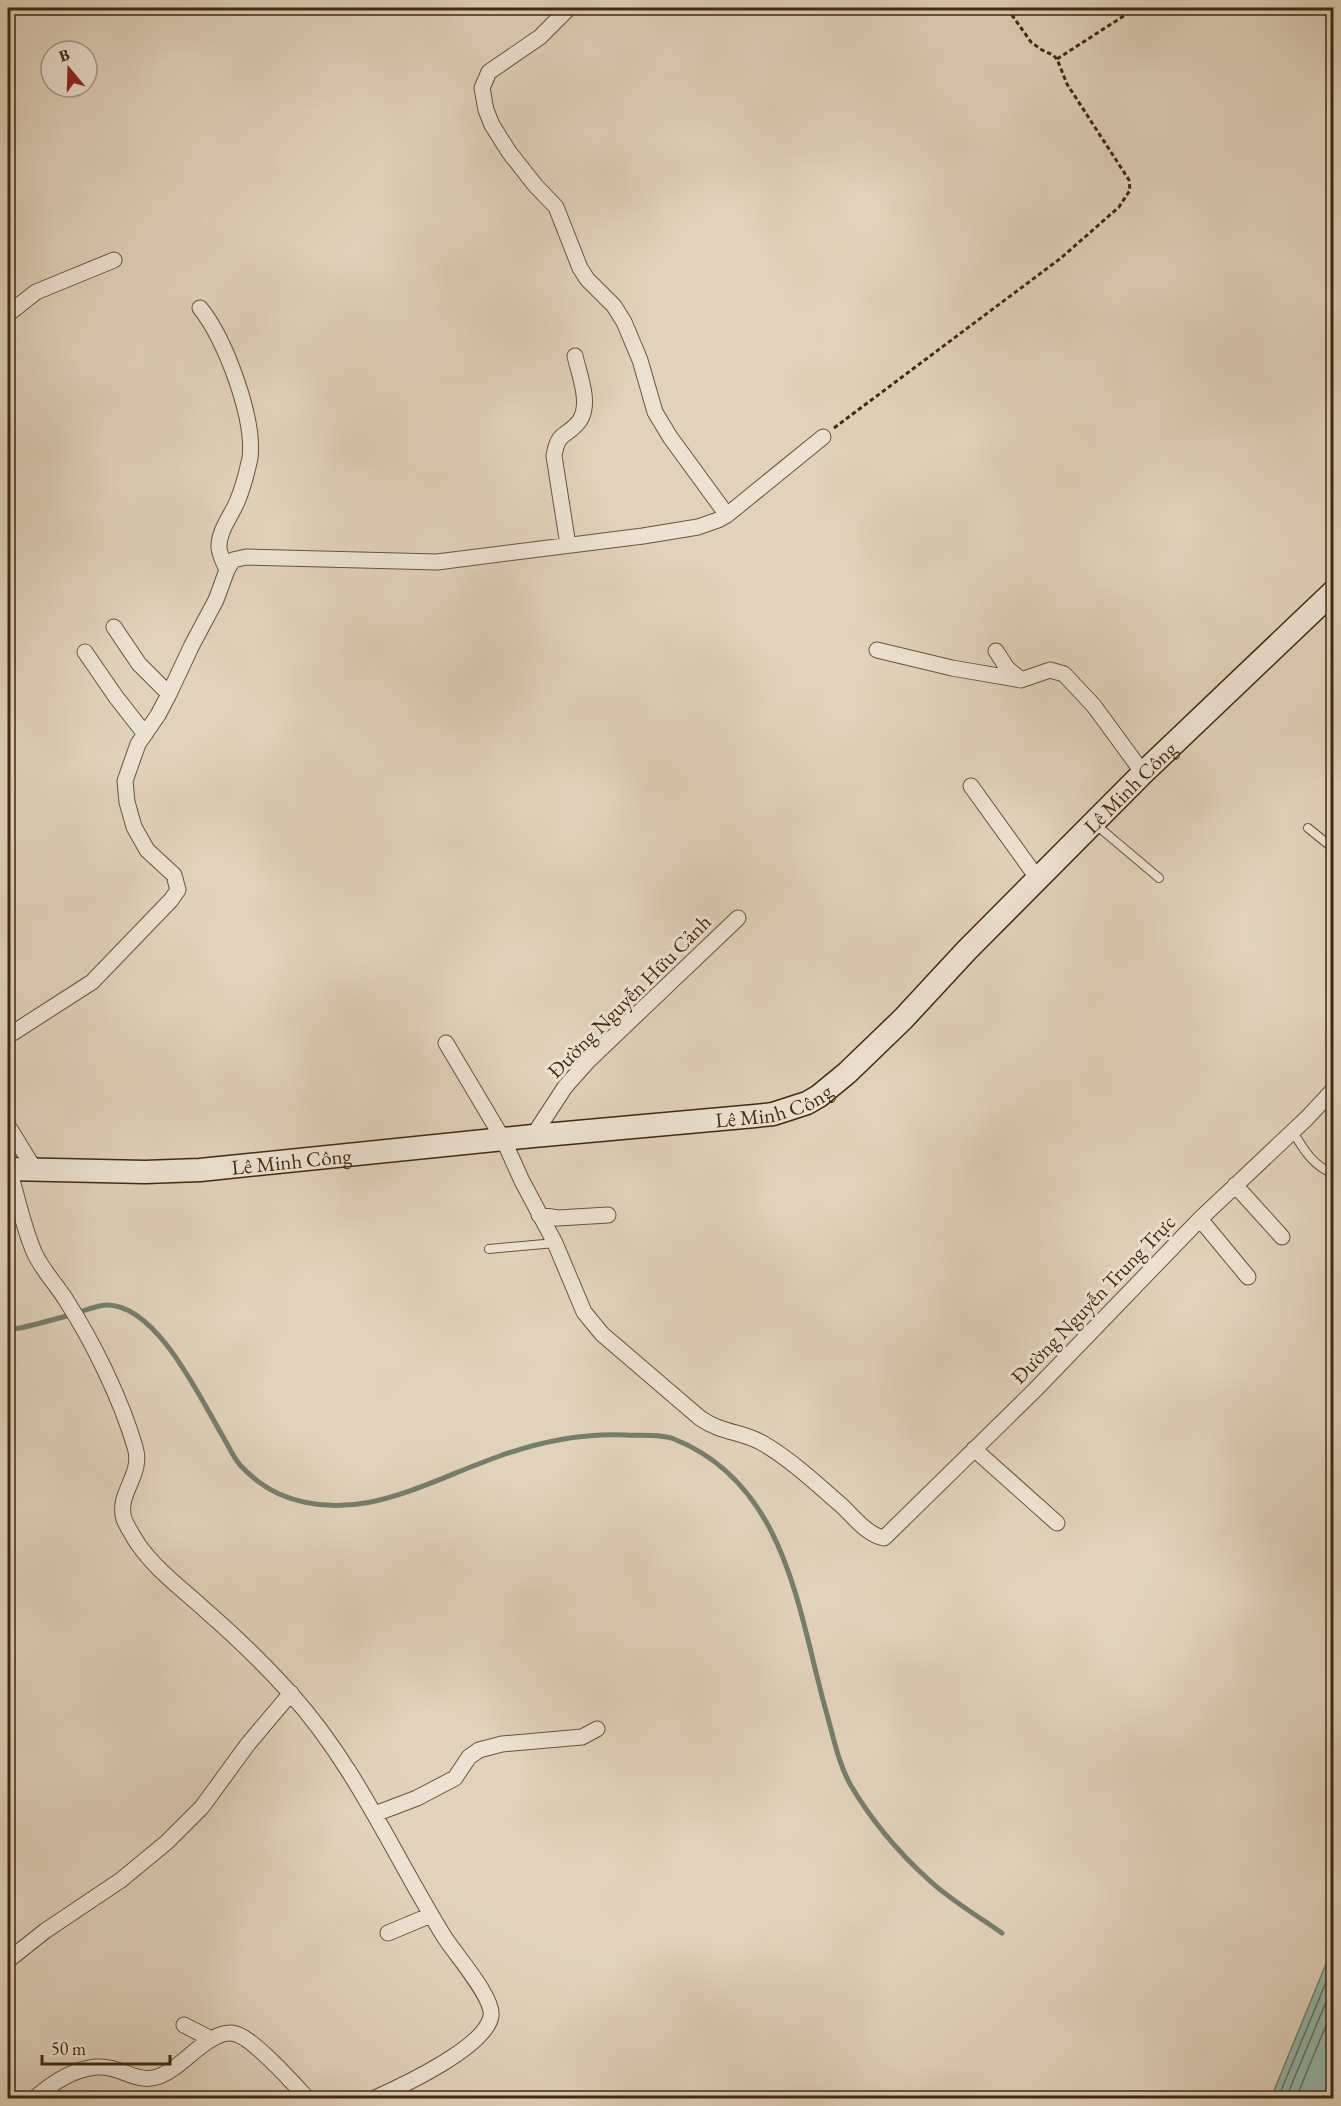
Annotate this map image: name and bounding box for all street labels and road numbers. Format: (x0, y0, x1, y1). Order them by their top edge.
street label: Lê Minh Công (1077, 734, 1183, 839)
street label: Đường Nguyễn Hữu Cảnh (541, 908, 717, 1084)
street label: Lê Minh Công (714, 1077, 838, 1133)
street label: Lê Minh Công (230, 1141, 354, 1180)
street label: Đường Nguyễn Trung Trực (1005, 1209, 1181, 1389)

